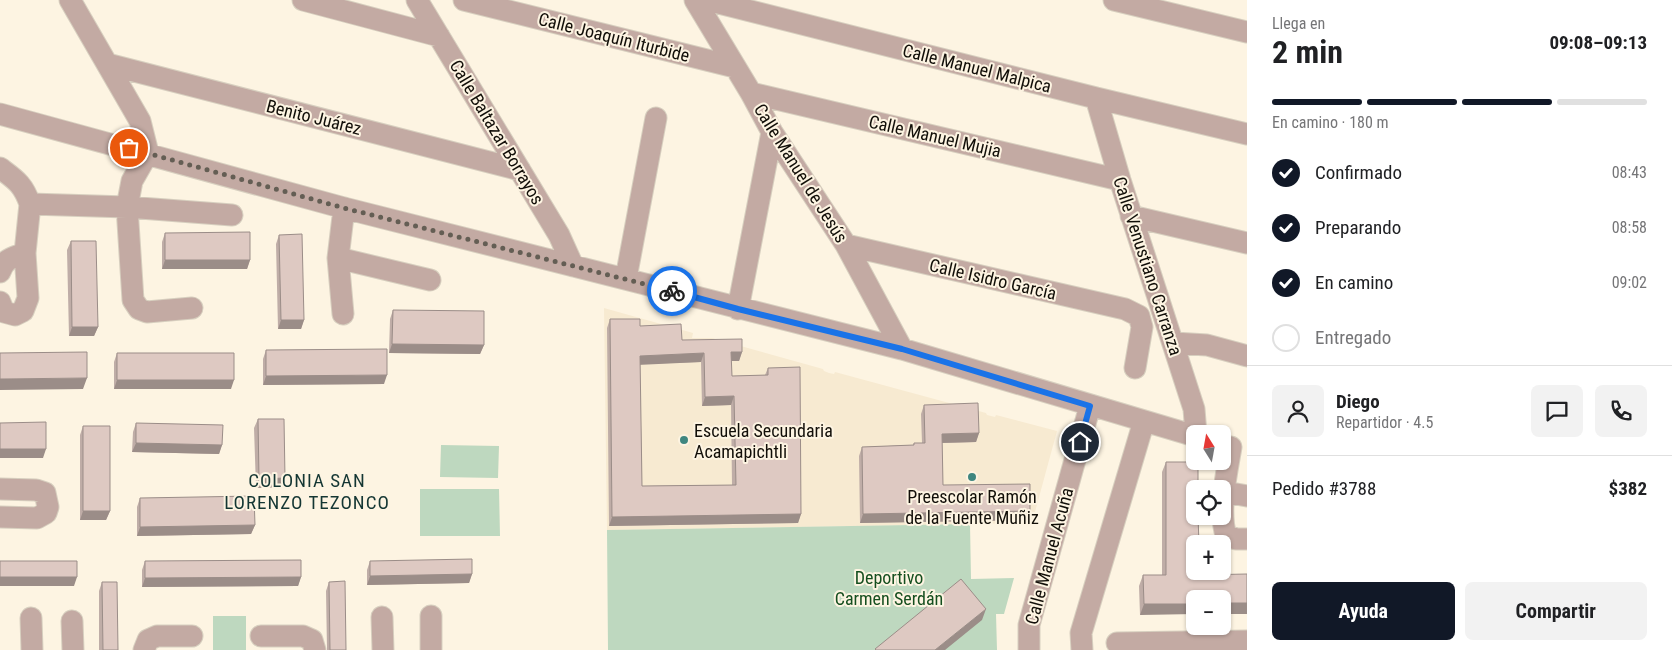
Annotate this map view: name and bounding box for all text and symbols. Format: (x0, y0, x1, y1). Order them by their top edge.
street label: Calle Joaquín Iturbide (536, 8, 692, 66)
text: Llega en (1272, 14, 1325, 33)
text: 09:08–09:13 (1549, 31, 1647, 54)
text: 2 min (1272, 33, 1343, 71)
street label: Calle Manuel Malpica (901, 39, 1053, 97)
street label: Calle Baltazar Borrayos (446, 56, 548, 208)
street label: Benito Juárez (264, 95, 364, 139)
street label: Calle Manuel de Jesús (750, 100, 852, 246)
street label: Calle Manuel Mujia (867, 111, 1003, 161)
text: En camino · 180 m (1272, 113, 1389, 132)
pin (108, 127, 150, 169)
icon: bag (115, 134, 143, 162)
icon: check (1272, 159, 1300, 187)
text: Confirmado (1315, 161, 1402, 184)
text: 08:43 (1612, 163, 1647, 182)
street label: Calle Venustiano Carranza (1109, 174, 1187, 358)
icon: check (1272, 214, 1300, 242)
text: Preparando (1315, 216, 1401, 239)
text: 08:58 (1612, 218, 1647, 237)
street label: Calle Isidro García (927, 254, 1059, 304)
courier (647, 266, 697, 316)
icon: check (1272, 269, 1300, 297)
text: En camino (1315, 271, 1393, 294)
text: 09:02 (1612, 273, 1647, 292)
icon: bike (658, 277, 686, 305)
text: Entregado (1315, 326, 1391, 349)
button: person (1272, 385, 1324, 437)
button: chat (1531, 385, 1583, 437)
button: phone (1595, 385, 1647, 437)
text: Diego (1336, 390, 1380, 413)
text: Repartidor · 4.5 (1336, 413, 1433, 432)
place label: Escuela Secundaria Acamapichtli (694, 420, 833, 462)
pin (1059, 421, 1101, 463)
north arrow (1186, 425, 1231, 470)
map controls (1186, 425, 1231, 635)
icon: home (1066, 428, 1094, 456)
marker: Escuela Secundaria Acamapichtli (678, 434, 690, 446)
district label: COLONIA SAN LORENZO TEZONCO (224, 469, 390, 514)
marker: Preescolar Ramón de la Fuente Muñiz (966, 471, 978, 483)
text: Pedido #3788 (1272, 477, 1376, 500)
text: $382 (1609, 477, 1647, 500)
button: locate (1186, 480, 1231, 525)
street label: Calle Manuel Acuña (1021, 485, 1077, 627)
place label: Preescolar Ramón de la Fuente Muñiz (905, 486, 1039, 528)
button: + (1186, 535, 1231, 580)
park label: Deportivo Carmen Serdán (835, 567, 943, 609)
button: Ayuda (1272, 582, 1455, 640)
button: Compartir (1465, 582, 1647, 640)
button: − (1186, 590, 1231, 635)

